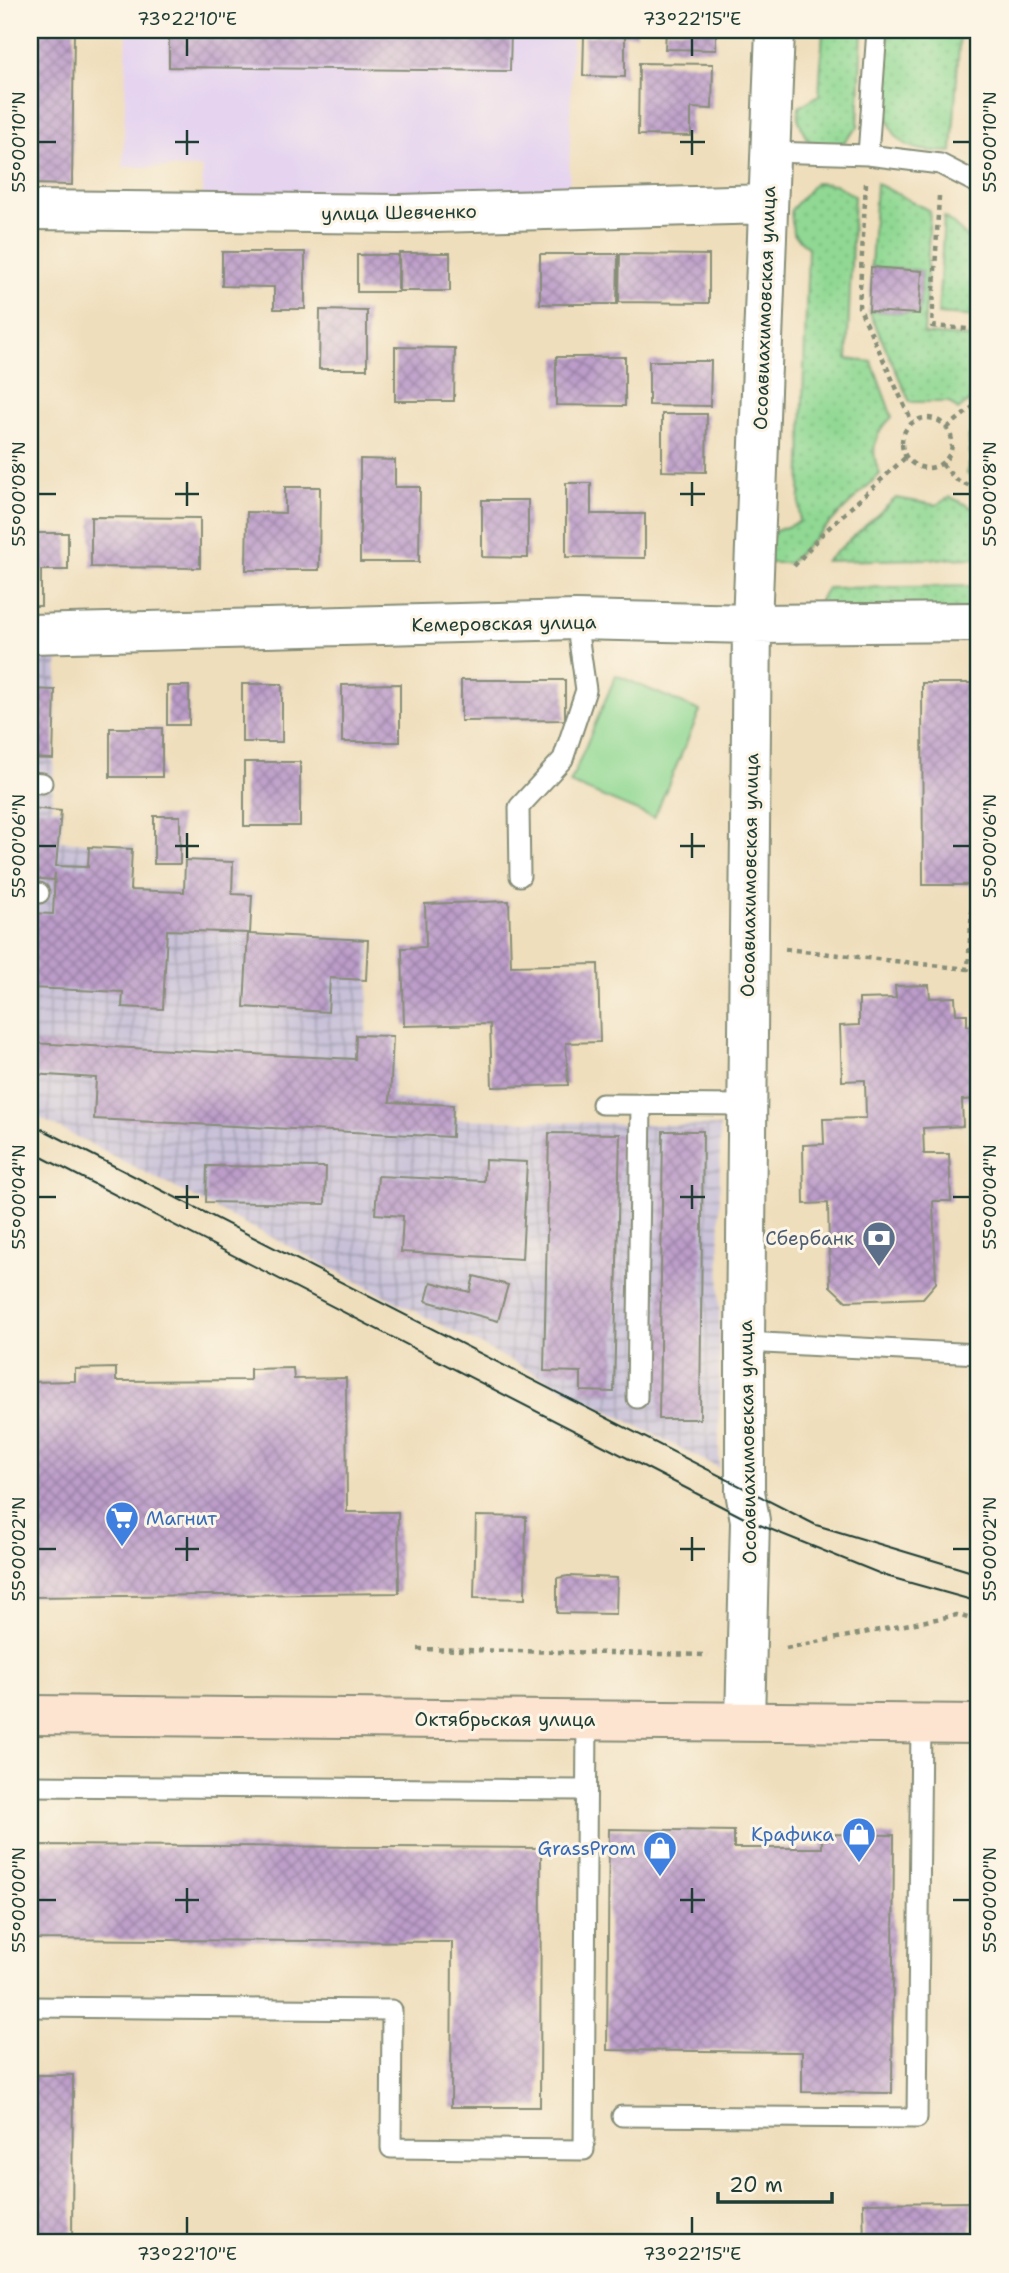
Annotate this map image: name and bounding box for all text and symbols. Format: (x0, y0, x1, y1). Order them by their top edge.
text: 73°22'10"E (137, 7, 237, 31)
text: 73°22'15"E (643, 7, 741, 31)
text: 55°00'10"N (7, 91, 31, 193)
text: 55°00'10"N (978, 91, 1002, 193)
street label: Осоавиахимовская улица (748, 185, 781, 430)
street label: улица Шевченко (321, 199, 477, 226)
text: 55°00'08"N (7, 441, 31, 547)
text: 55°00'08"N (978, 441, 1002, 547)
street label: Кемеровская улица (411, 609, 597, 638)
street label: Осоавиахимовская улица (735, 753, 764, 997)
text: 55°00'06"N (7, 794, 31, 898)
text: 55°00'06"N (978, 794, 1002, 898)
text: 55°00'04"N (7, 1144, 31, 1250)
text: 55°00'04"N (978, 1144, 1002, 1250)
bank icon: Сбербанк (860, 1219, 898, 1268)
place label: Сбербанк (765, 1226, 854, 1251)
street label: Осоавиахимовская улица (733, 1320, 762, 1564)
text: 55°00'02"N (7, 1497, 31, 1601)
text: 55°00'02"N (978, 1497, 1002, 1601)
supermarket icon: Магнит (103, 1499, 141, 1548)
place label: Магнит (146, 1506, 217, 1531)
street label: Октябрьская улица (415, 1707, 596, 1732)
shop icon: Крафика (840, 1815, 878, 1864)
place label: Крафика (751, 1822, 834, 1847)
shop icon: GrassProm (641, 1829, 679, 1878)
place label: GrassProm (538, 1836, 636, 1861)
text: 55°00'00"N (7, 1847, 31, 1953)
text: 55°00'00"N (978, 1847, 1002, 1953)
scale bar (718, 2161, 832, 2205)
text: 20 m (729, 2171, 783, 2199)
text: 73°22'10"E (137, 2242, 237, 2266)
text: 73°22'15"E (643, 2242, 741, 2266)

